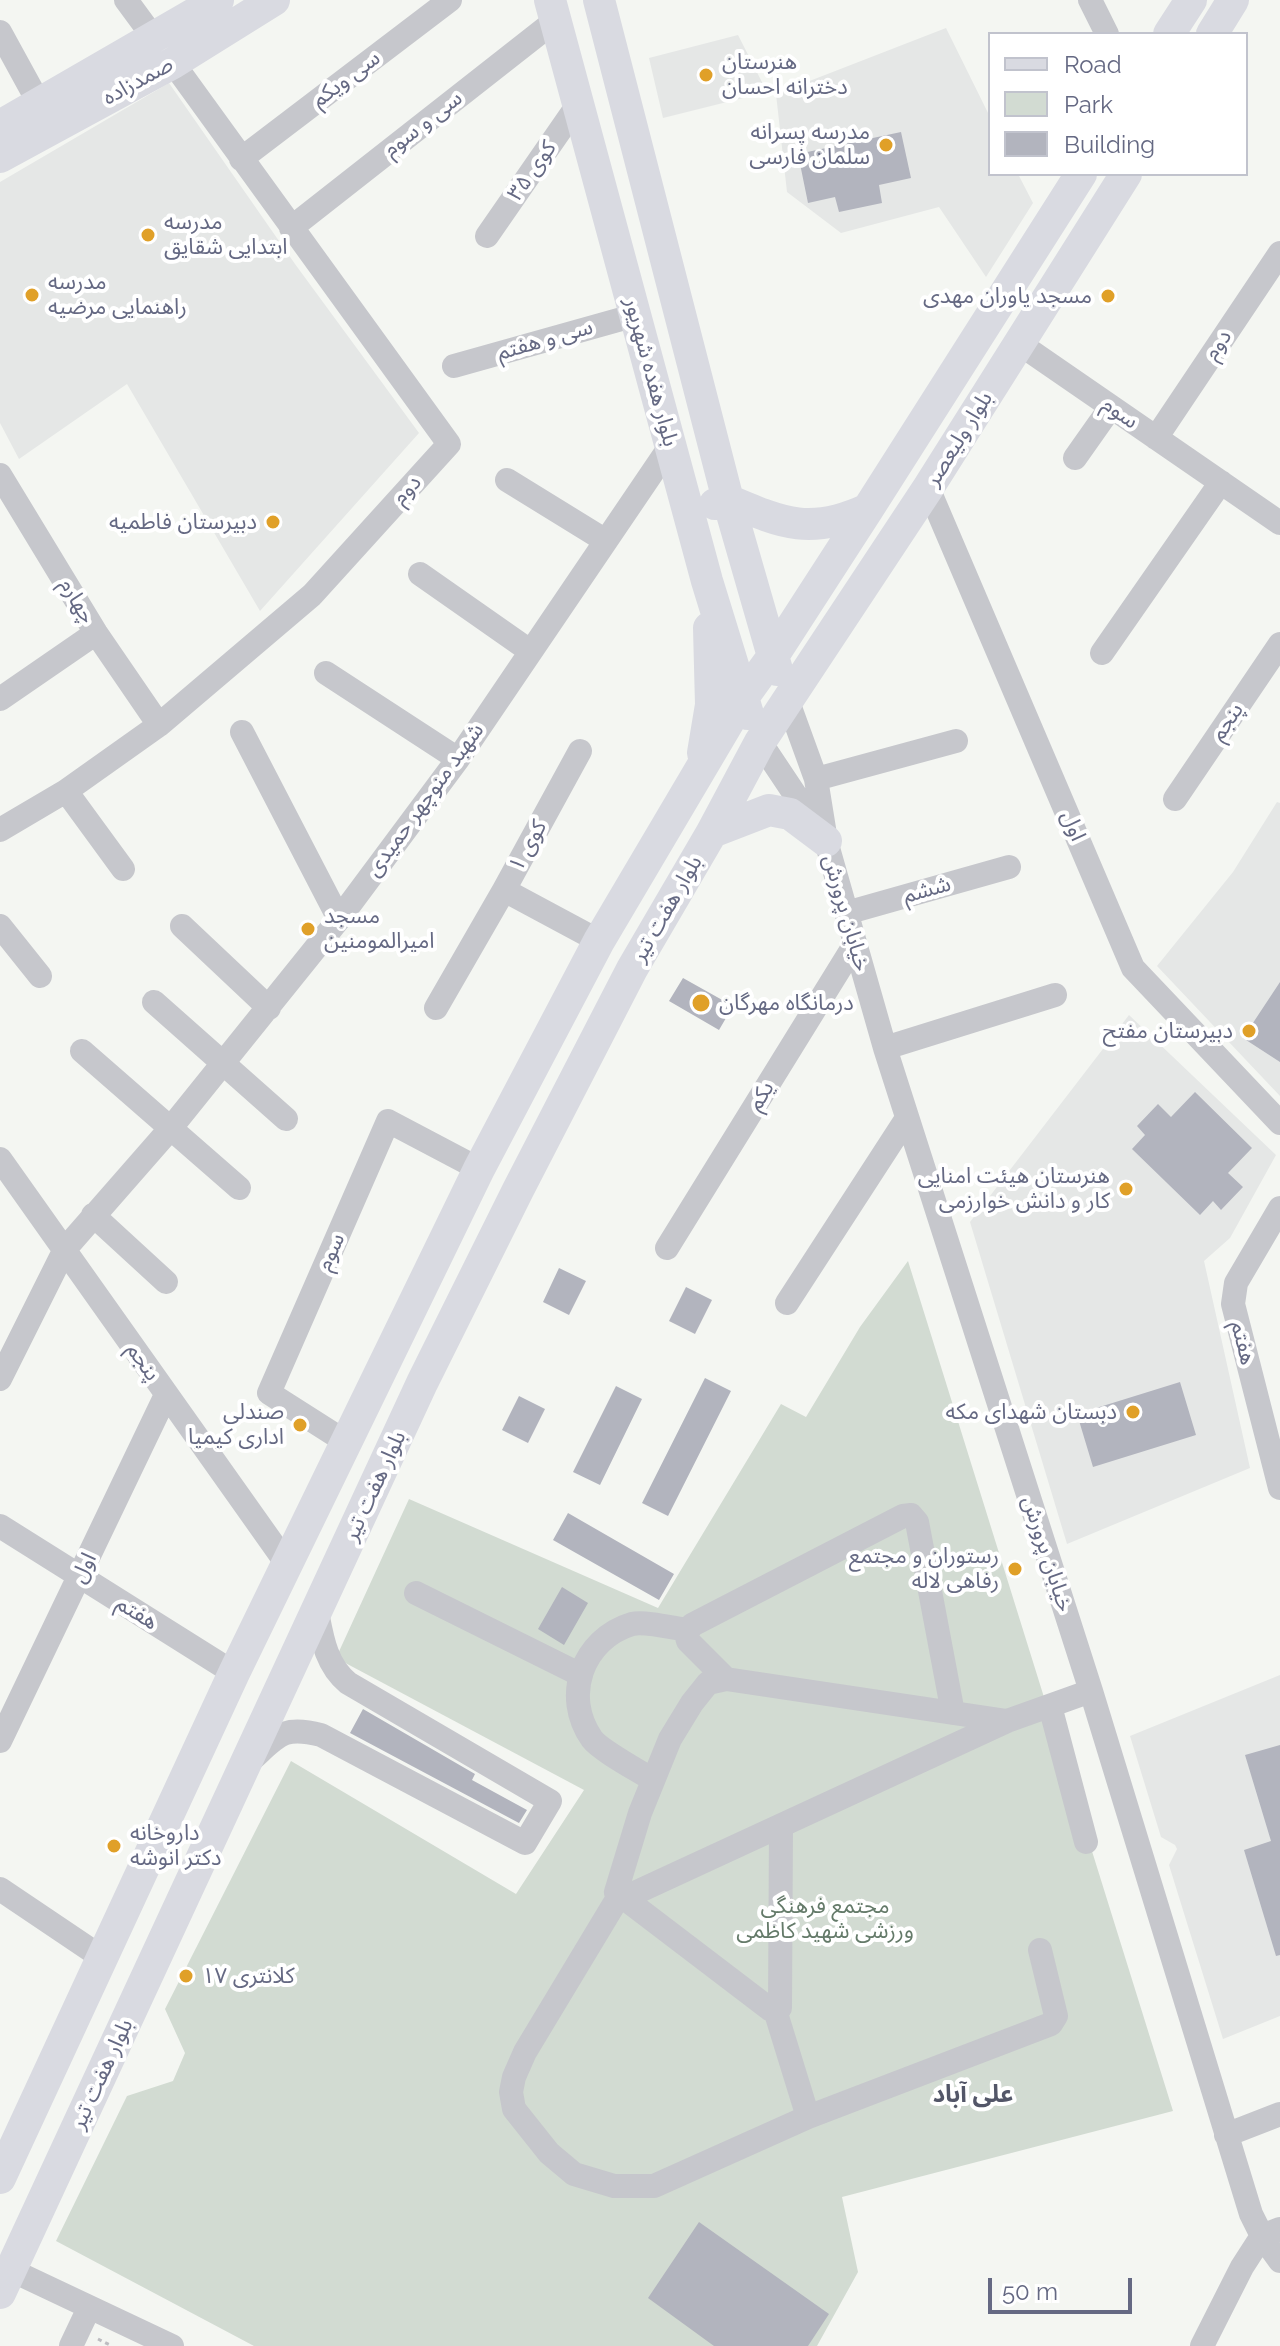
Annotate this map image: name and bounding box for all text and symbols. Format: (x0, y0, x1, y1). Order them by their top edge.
legend (988, 32, 1248, 176)
street label: سی ویکم (307, 45, 385, 113)
place label: هنرستان دخترانه احسان (722, 49, 848, 100)
text: Road (1064, 50, 1122, 79)
street label: صمدزاده (98, 51, 178, 111)
marker: هنرستان دخترانه احسان (697, 66, 715, 84)
street label: سی و سوم (378, 85, 468, 163)
text: Park (1064, 90, 1113, 119)
place label: مدرسه پسرانه سلمان فارسی (749, 119, 870, 170)
text: Building (1064, 130, 1155, 159)
street label: کوی ۳۵ (502, 136, 562, 206)
marker: مدرسه پسرانه سلمان فارسی (877, 136, 895, 154)
place label: مدرسه ابتدایی شقایق (164, 209, 288, 260)
marker: مدرسه ابتدایی شقایق (139, 226, 157, 244)
place label: مدرسه راهنمایی مرضیه (48, 269, 187, 320)
place label: مسجد یاوران مهدی (923, 283, 1092, 309)
marker: مدرسه راهنمایی مرضیه (23, 286, 41, 304)
marker: مسجد یاوران مهدی (1099, 287, 1117, 305)
street label: بلوار هفده شهریور (618, 295, 684, 449)
street label: سی و هفتم (494, 314, 596, 366)
street label: دوم (1198, 325, 1238, 365)
street label: بلوار ولیعصر (920, 387, 998, 491)
street label: سوم (1097, 391, 1143, 435)
street label: دوم (387, 470, 427, 510)
place label: دبیرستان فاطمیه (109, 509, 257, 535)
marker: دبیرستان فاطمیه (264, 513, 282, 531)
street label: چهارم (53, 573, 101, 629)
street label: پنجم (1205, 698, 1249, 746)
street label: شهبد منوچهر حمیدی (360, 718, 490, 882)
street label: اول (1055, 807, 1091, 845)
street label: کوی ۱ (503, 816, 553, 876)
street label: بلوار هفت تیر (626, 851, 708, 967)
street label: خیابان پرورش (817, 852, 875, 974)
street label: ششم (900, 871, 954, 909)
place label: مسجد امیرالمومنین (324, 903, 435, 954)
marker: مسجد امیرالمومنین (299, 920, 317, 938)
place label: درمانگاه مهرگان (719, 990, 854, 1016)
marker: درمانگاه مهرگان (690, 992, 712, 1014)
place label: دبیرستان مفتح (1103, 1018, 1233, 1044)
marker: دبیرستان مفتح (1240, 1022, 1258, 1040)
street label: یکم (742, 1076, 780, 1116)
place label: هنرستان هیئت امنایی کار و دانش خوارزمی (918, 1163, 1110, 1214)
marker: هنرستان هیئت امنایی کار و دانش خوارزمی (1117, 1180, 1135, 1198)
street label: سوم (311, 1229, 351, 1275)
street label: هفتم (1225, 1318, 1261, 1368)
street label: پنجم (121, 1338, 165, 1386)
place label: صندلی اداری کیمیا (188, 1399, 284, 1450)
place label: دبستان شهدای مکه (946, 1399, 1117, 1425)
marker: دبستان شهدای مکه (1124, 1403, 1142, 1421)
marker: صندلی اداری کیمیا (291, 1416, 309, 1434)
street label: بلوار هفت تیر (338, 1427, 412, 1545)
street label: خیابان پرورش (1016, 1493, 1078, 1615)
place label: رستوران و مجتمع رفاهی لاله (849, 1543, 999, 1594)
street label: اول (65, 1549, 103, 1587)
marker: رستوران و مجتمع رفاهی لاله (1006, 1560, 1024, 1578)
street label: هفتم (111, 1590, 163, 1636)
place label: داروخانه دکتر انوشه (130, 1820, 222, 1872)
marker: داروخانه دکتر انوشه (105, 1837, 123, 1855)
park label: مجتمع فرهنگی ورزشی شهید کاظمی (736, 1893, 914, 1944)
place label: کلانتری ۱۷ (202, 1963, 295, 1989)
marker: کلانتری ۱۷ (177, 1967, 195, 1985)
street label: بلوار هفت تیر (65, 2015, 139, 2133)
district label: علی آباد (933, 2081, 1013, 2109)
scale bar (992, 2262, 1136, 2312)
text: 50 m (1002, 2277, 1058, 2306)

